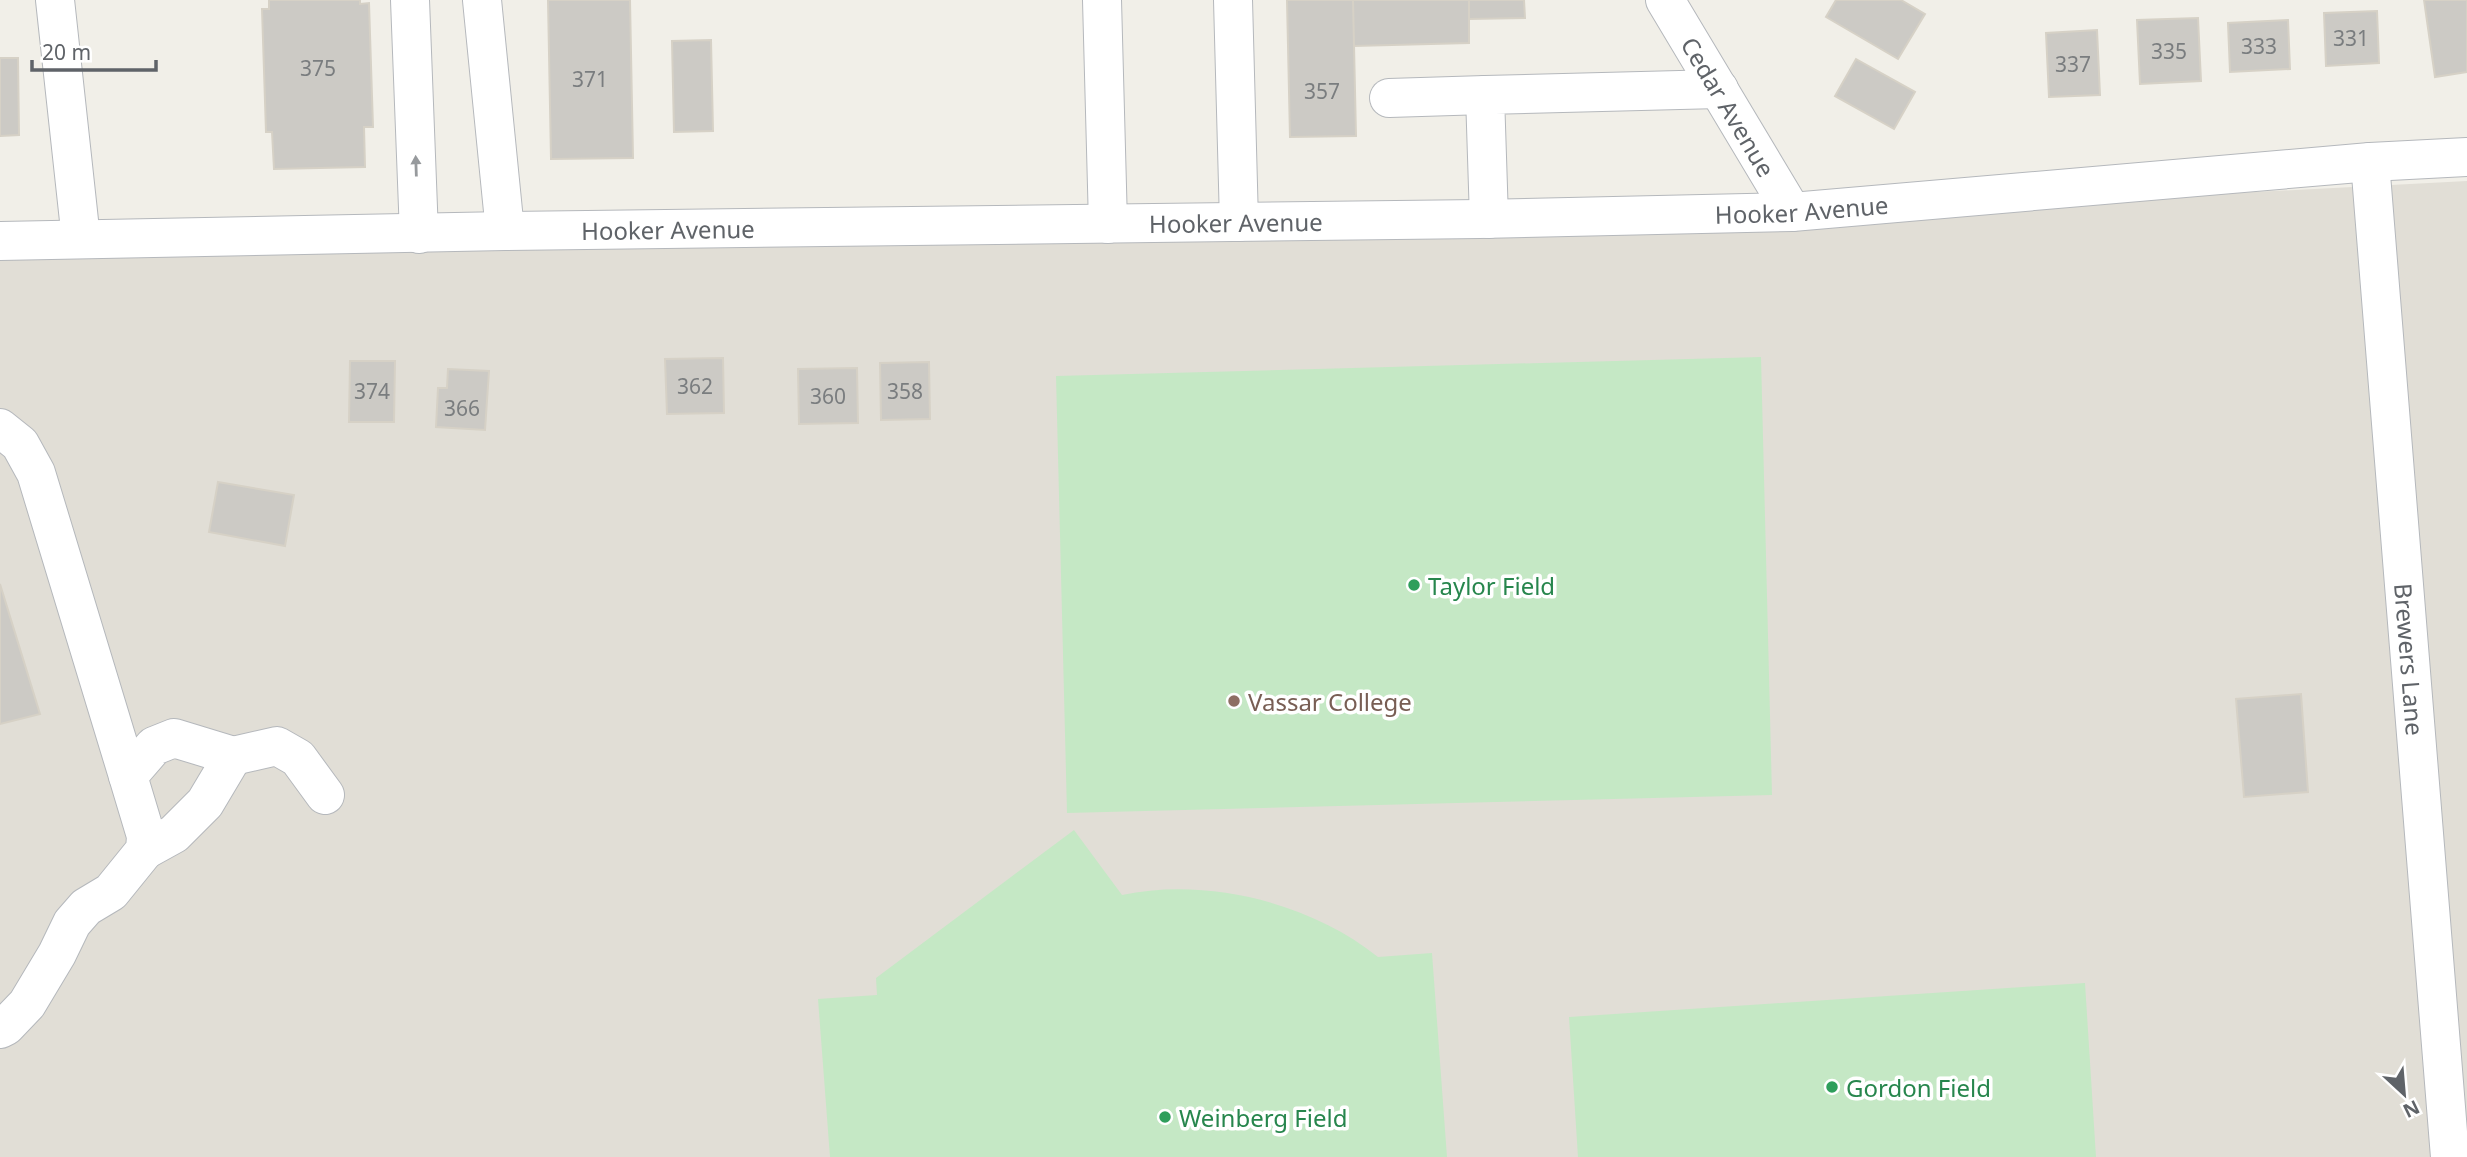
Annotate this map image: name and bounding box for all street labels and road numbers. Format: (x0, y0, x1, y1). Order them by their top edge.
street label: Cedar Avenue (1674, 30, 1783, 182)
street label: Hooker Avenue (1715, 187, 1890, 230)
street label: Hooker Avenue (1149, 204, 1323, 240)
street label: Hooker Avenue (581, 211, 755, 247)
street label: Brewers Lane (2387, 582, 2433, 737)

